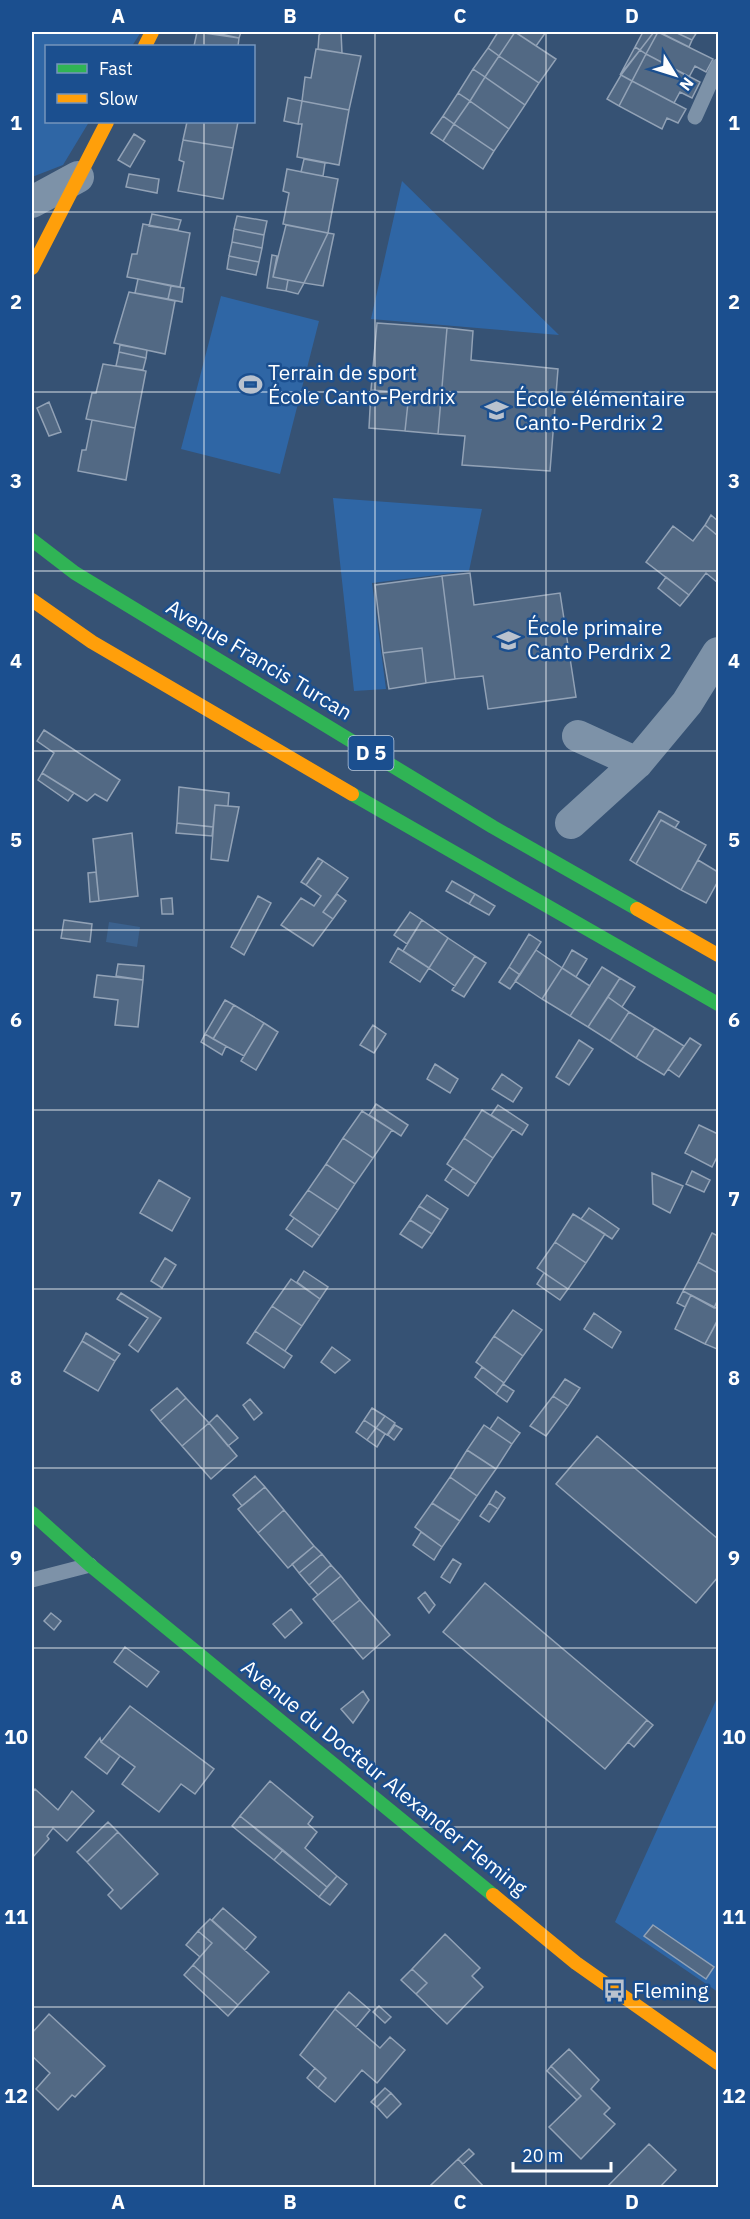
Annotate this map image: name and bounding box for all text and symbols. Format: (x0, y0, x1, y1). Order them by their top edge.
text: A (111, 2, 125, 29)
text: B (283, 2, 297, 29)
text: C (453, 2, 467, 29)
text: D (625, 2, 639, 29)
legend (45, 45, 255, 123)
north arrow (645, 45, 705, 105)
text: Fast (99, 57, 133, 80)
text: N (675, 74, 698, 95)
text: Slow (99, 87, 138, 110)
text: 1 (10, 109, 22, 136)
text: 1 (728, 109, 740, 136)
text: 2 (10, 288, 22, 315)
text: 2 (728, 288, 740, 315)
place label: Terrain de sport École Canto-Perdrix (268, 358, 456, 410)
sports icon: Terrain de sport École Canto-Perdrix (237, 372, 263, 398)
place label: École élémentaire Canto-Perdrix 2 (515, 384, 685, 436)
school or university icon: École élémentaire Canto-Perdrix 2 (484, 398, 510, 424)
text: 3 (10, 467, 22, 494)
text: 3 (728, 467, 740, 494)
street label: Avenue Francis Turcan (161, 592, 358, 726)
place label: École primaire Canto Perdrix 2 (527, 613, 672, 665)
school or university icon: École primaire Canto Perdrix 2 (496, 627, 522, 653)
text: 4 (10, 647, 22, 674)
text: 4 (728, 647, 740, 674)
road number: D 5 (348, 736, 394, 770)
text: 5 (10, 826, 22, 853)
text: 5 (728, 826, 740, 853)
text: 6 (10, 1006, 22, 1033)
text: 6 (728, 1006, 740, 1033)
text: 7 (10, 1185, 22, 1212)
text: 7 (728, 1185, 740, 1212)
text: 8 (10, 1364, 22, 1391)
text: 8 (728, 1364, 740, 1391)
text: 9 (10, 1544, 22, 1571)
text: 9 (728, 1544, 740, 1571)
street label: Avenue du Docteur Alexander Fleming (236, 1653, 533, 1901)
text: 10 (4, 1723, 28, 1750)
text: 10 (722, 1723, 746, 1750)
text: 11 (4, 1903, 28, 1930)
text: 11 (722, 1903, 746, 1930)
place label: Fleming (633, 1976, 709, 2004)
bus stop icon: Fleming (602, 1978, 628, 2004)
text: 12 (4, 2082, 28, 2109)
text: 12 (722, 2082, 746, 2109)
scale bar (513, 2135, 610, 2173)
text: 20 m (522, 2144, 564, 2167)
text: A (111, 2188, 125, 2215)
text: B (283, 2188, 297, 2215)
text: C (453, 2188, 467, 2215)
text: D (625, 2188, 639, 2215)

